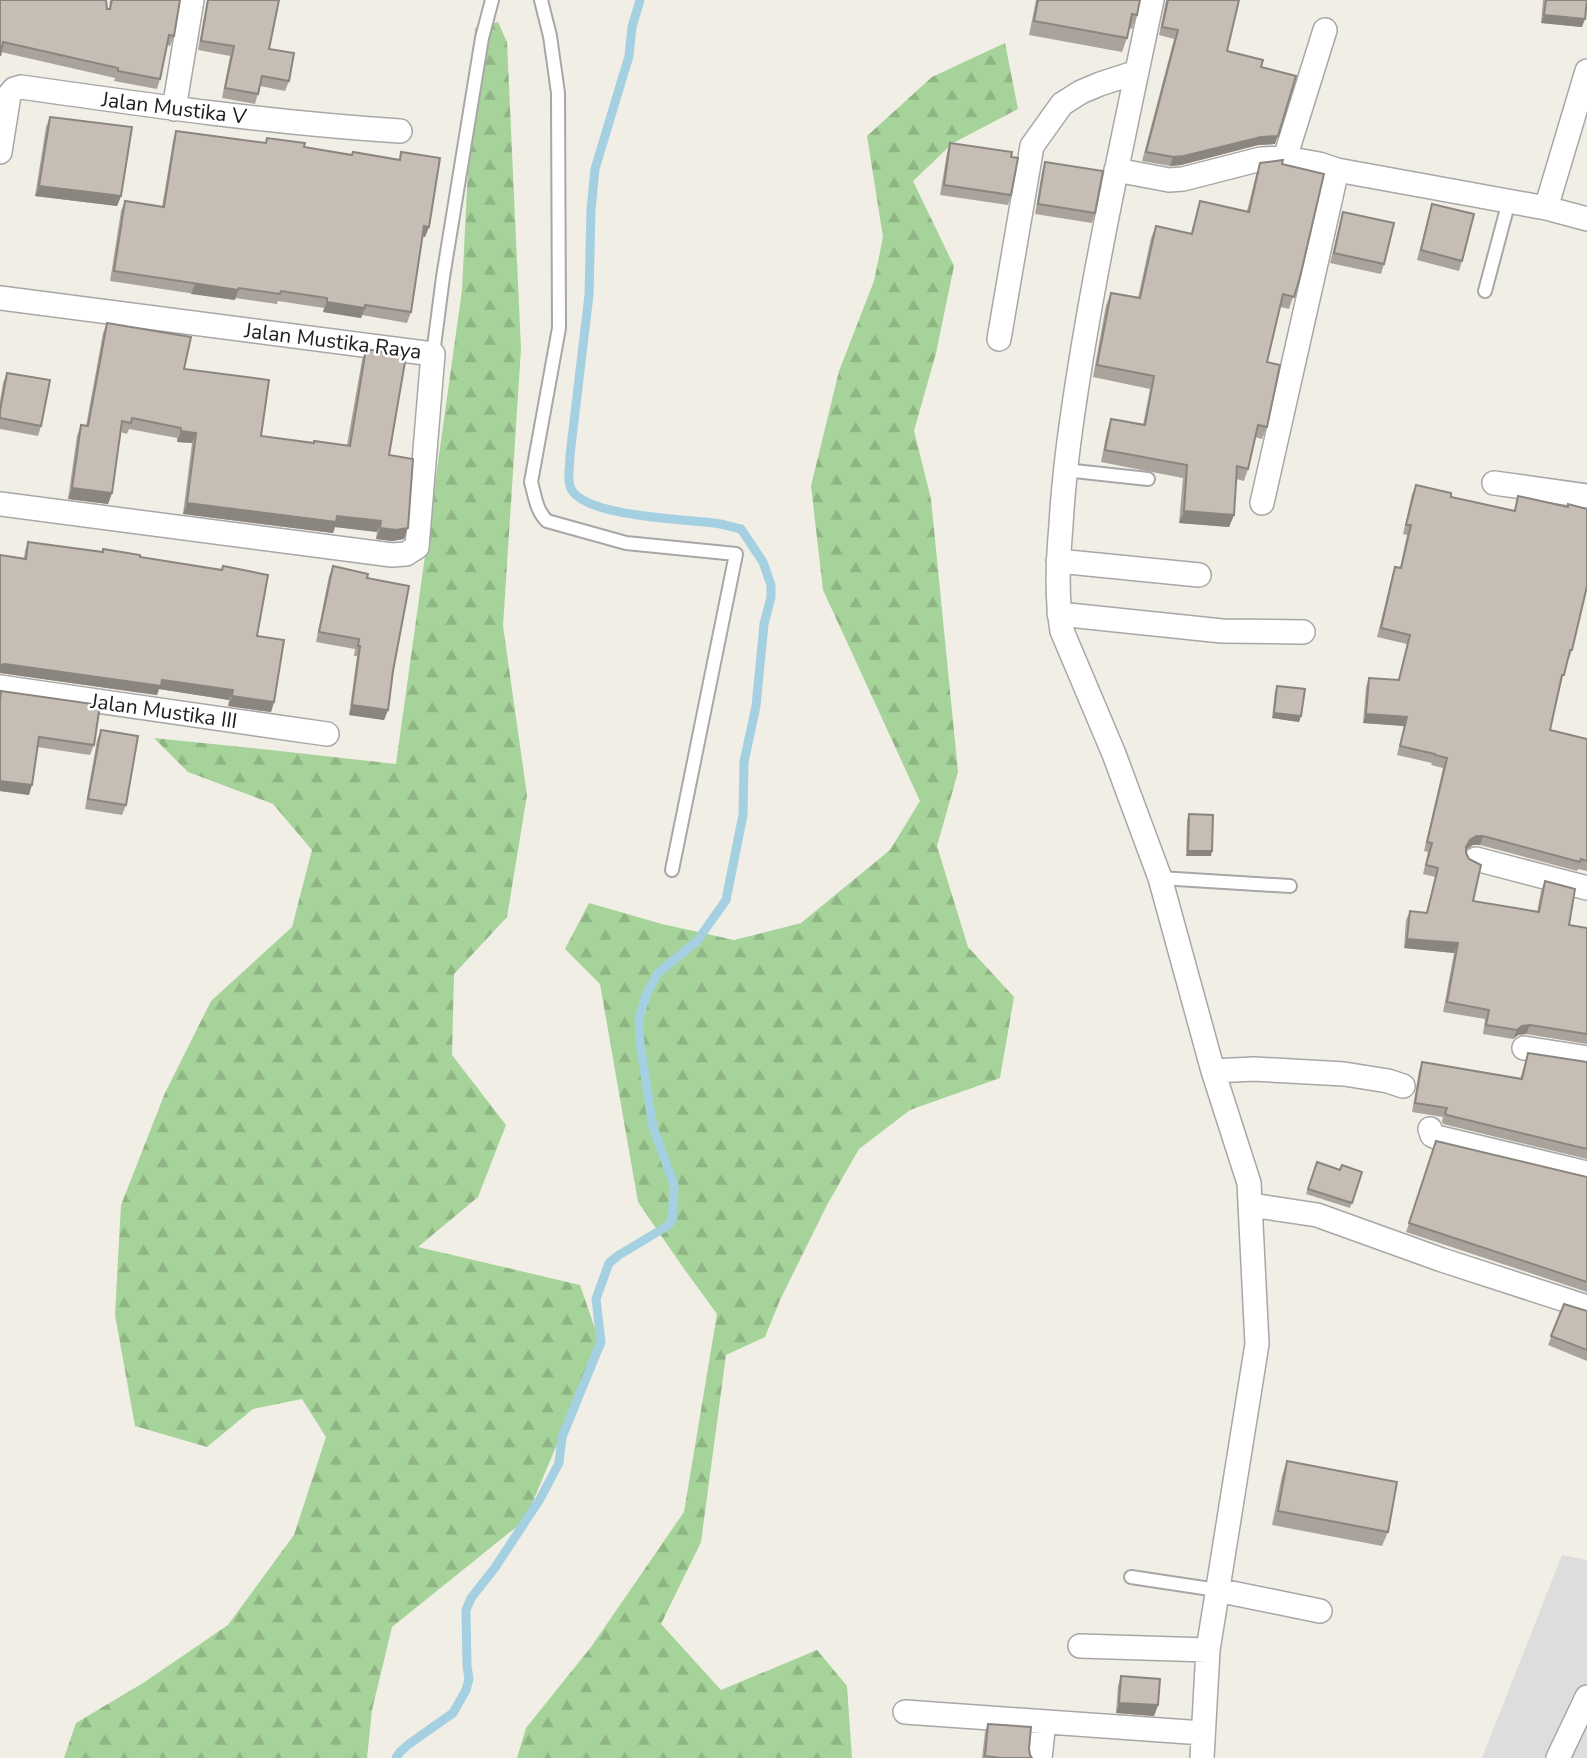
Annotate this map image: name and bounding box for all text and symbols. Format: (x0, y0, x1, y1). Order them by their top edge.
street label: Jalan Mustika V (99, 85, 249, 131)
street label: Jalan Mustika Raya (242, 316, 423, 366)
street label: Jalan Mustika III (88, 687, 239, 735)

